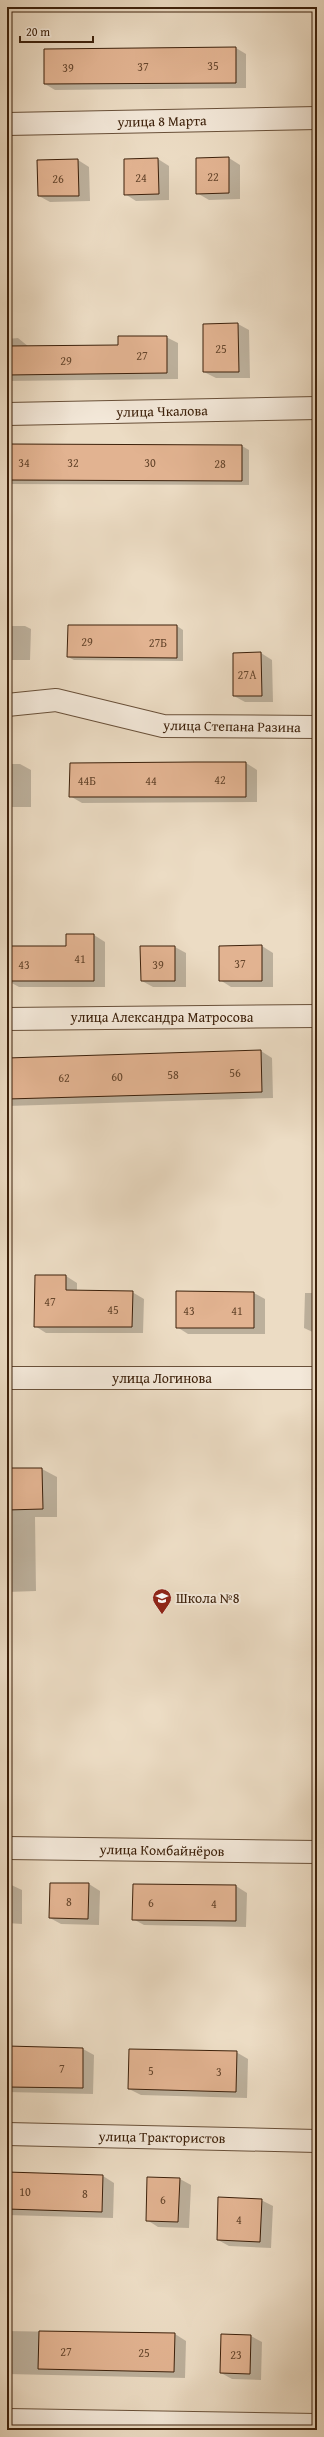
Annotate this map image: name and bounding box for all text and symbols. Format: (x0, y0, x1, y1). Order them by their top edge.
scale bar (20, 18, 93, 44)
text: 20 m (26, 23, 50, 40)
house number: 35 (207, 57, 219, 74)
house number: 37 (137, 58, 149, 75)
house number: 39 (62, 59, 74, 76)
street label: улица 8 Марта (116, 110, 207, 132)
house number: 22 (207, 168, 219, 185)
house number: 24 (135, 169, 147, 186)
house number: 26 (52, 170, 64, 187)
house number: 25 (215, 340, 227, 357)
house number: 27 (136, 347, 148, 364)
house number: 29 (60, 352, 72, 369)
street label: улица Чкалова (115, 400, 208, 422)
house number: 34 (18, 454, 30, 471)
house number: 32 (67, 454, 79, 471)
house number: 30 (144, 454, 156, 471)
house number: 28 (214, 455, 226, 472)
house number: 29 (81, 633, 93, 650)
house number: 27Б (149, 634, 167, 651)
house number: 27А (238, 666, 257, 683)
street label: улица Степана Разина (162, 715, 301, 737)
house number: 42 (214, 771, 226, 788)
house number: 44Б (78, 772, 96, 789)
house number: 44 (145, 772, 157, 789)
house number: 41 (74, 950, 86, 967)
house number: 37 (234, 955, 246, 972)
house number: 43 (18, 956, 30, 973)
house number: 39 (152, 956, 164, 973)
street label: улица Александра Матросова (70, 1007, 254, 1027)
house number: 56 (229, 1064, 241, 1081)
house number: 58 (167, 1066, 179, 1083)
house number: 60 (111, 1068, 123, 1085)
house number: 62 (58, 1069, 70, 1086)
house number: 47 (44, 1293, 56, 1310)
house number: 45 (107, 1301, 119, 1318)
house number: 43 (183, 1302, 195, 1319)
house number: 41 (231, 1302, 243, 1319)
street label: улица Логинова (111, 1368, 212, 1388)
school or university icon: Школа №8 (151, 1587, 173, 1615)
place label: Школа №8 (176, 1588, 240, 1608)
street label: улица Комбайнёров (98, 1839, 225, 1861)
house number: 8 (66, 1893, 72, 1910)
house number: 6 (148, 1894, 154, 1911)
house number: 4 (211, 1895, 217, 1912)
house number: 7 (59, 2060, 65, 2077)
house number: 5 (148, 2062, 154, 2079)
house number: 3 (216, 2063, 222, 2080)
street label: улица Трактористов (97, 2126, 226, 2148)
house number: 10 (19, 2183, 31, 2200)
house number: 8 (82, 2185, 88, 2202)
house number: 6 (160, 2191, 166, 2208)
house number: 4 (236, 2211, 242, 2228)
house number: 27 (60, 2343, 72, 2360)
house number: 25 (138, 2344, 150, 2361)
house number: 23 (230, 2346, 242, 2363)

